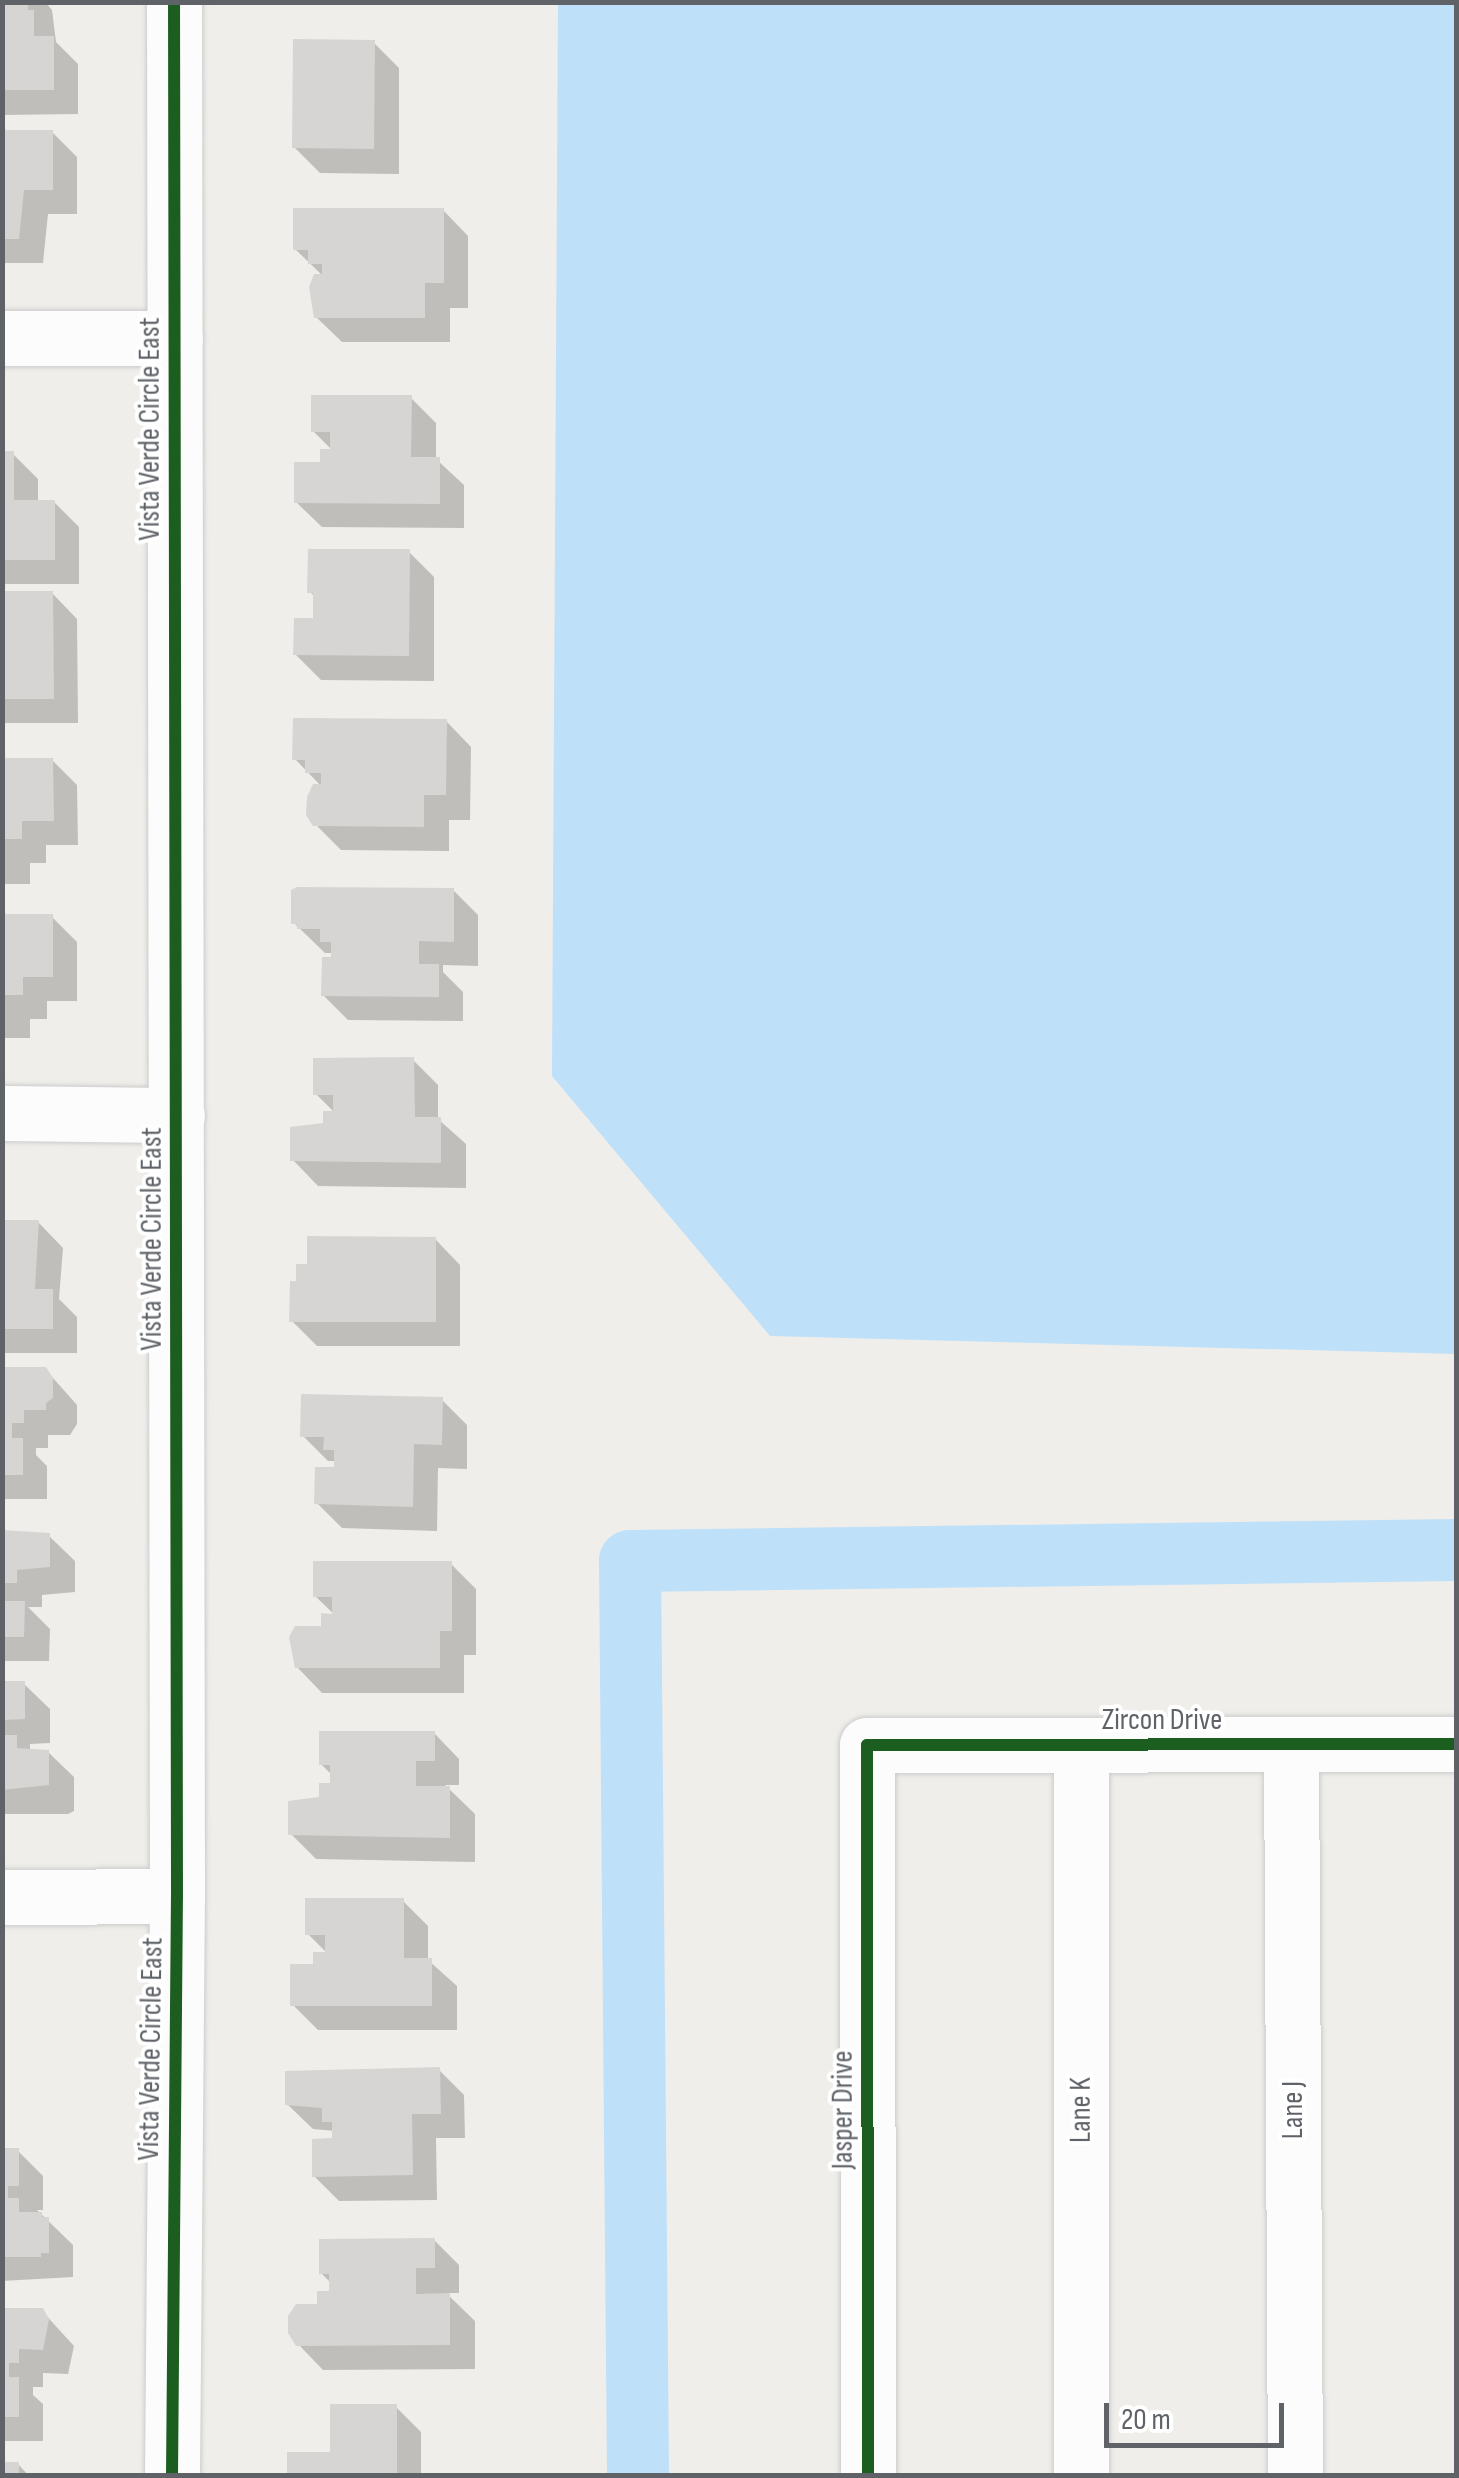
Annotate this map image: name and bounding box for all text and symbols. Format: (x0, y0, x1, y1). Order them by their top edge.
street label: Vista Verde Circle East (132, 317, 168, 541)
street label: Vista Verde Circle East (134, 1127, 170, 1351)
street label: Zircon Drive (1102, 1702, 1222, 1738)
street label: Vista Verde Circle East (131, 1937, 171, 2161)
street label: Jasper Drive (825, 2051, 861, 2169)
street label: Lane K (1063, 2077, 1099, 2143)
street label: Lane J (1275, 2081, 1311, 2139)
scale bar (1109, 2383, 1289, 2445)
text: 20 m (1121, 2402, 1171, 2438)

